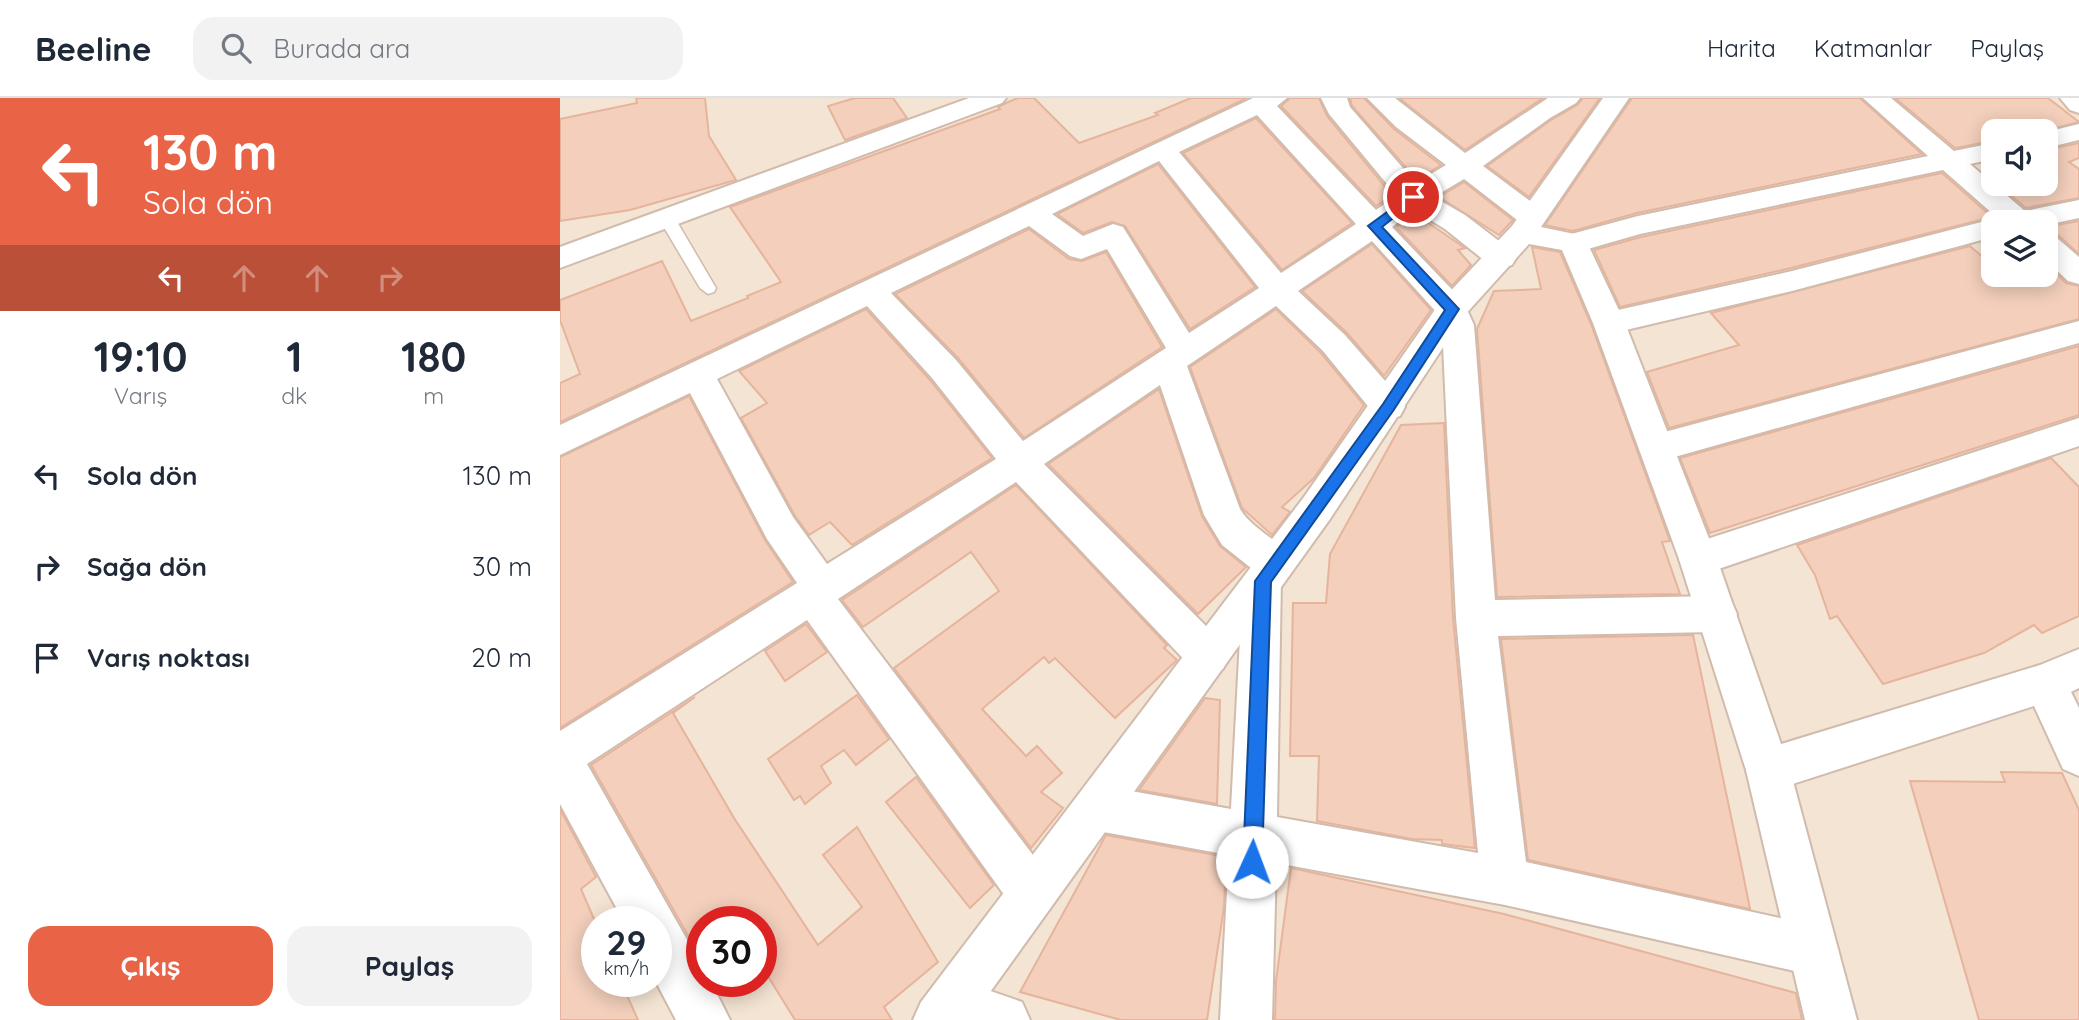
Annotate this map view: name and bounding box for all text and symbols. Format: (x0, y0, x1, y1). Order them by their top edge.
search box (193, 17, 683, 80)
text: Beeline (35, 28, 151, 69)
icon: search (217, 29, 255, 67)
text: Burada ara (273, 32, 410, 65)
text: Harita (1707, 33, 1776, 63)
text: Katmanlar (1814, 33, 1932, 63)
text: Paylaş (1970, 33, 2044, 63)
map controls (1981, 119, 2058, 287)
button: sound (1981, 119, 2058, 196)
text: 130 m (143, 121, 277, 182)
icon: left (28, 126, 119, 217)
pin (1383, 167, 1443, 227)
icon: arrive (1394, 178, 1432, 216)
text: Sola dön (143, 182, 273, 222)
button: layers (1981, 210, 2058, 287)
icon: left (152, 259, 190, 297)
icon: ahead (225, 259, 263, 297)
icon: ahead (298, 259, 336, 297)
icon: right (371, 259, 409, 297)
text: 19:10 (94, 330, 187, 383)
text: 1 (286, 330, 302, 383)
text: 180 (401, 330, 466, 383)
text: Varış (114, 381, 167, 410)
text: dk (281, 381, 307, 410)
text: m (423, 381, 444, 410)
icon: left (28, 457, 66, 495)
text: Sola dön (87, 459, 197, 492)
text: 130 m (462, 459, 532, 492)
icon: right (28, 548, 66, 586)
text: Sağa dön (87, 550, 207, 583)
text: 30 m (472, 550, 532, 583)
icon: arrive (28, 639, 66, 677)
text: Varış noktası (87, 641, 250, 674)
text: 20 m (471, 641, 532, 674)
position arrow (1215, 825, 1289, 899)
speed limit sign: 30 (686, 906, 777, 997)
text: 29 (607, 920, 646, 964)
button: Çıkış (28, 926, 273, 1006)
button: Paylaş (287, 926, 532, 1006)
text: km/h (604, 957, 649, 980)

